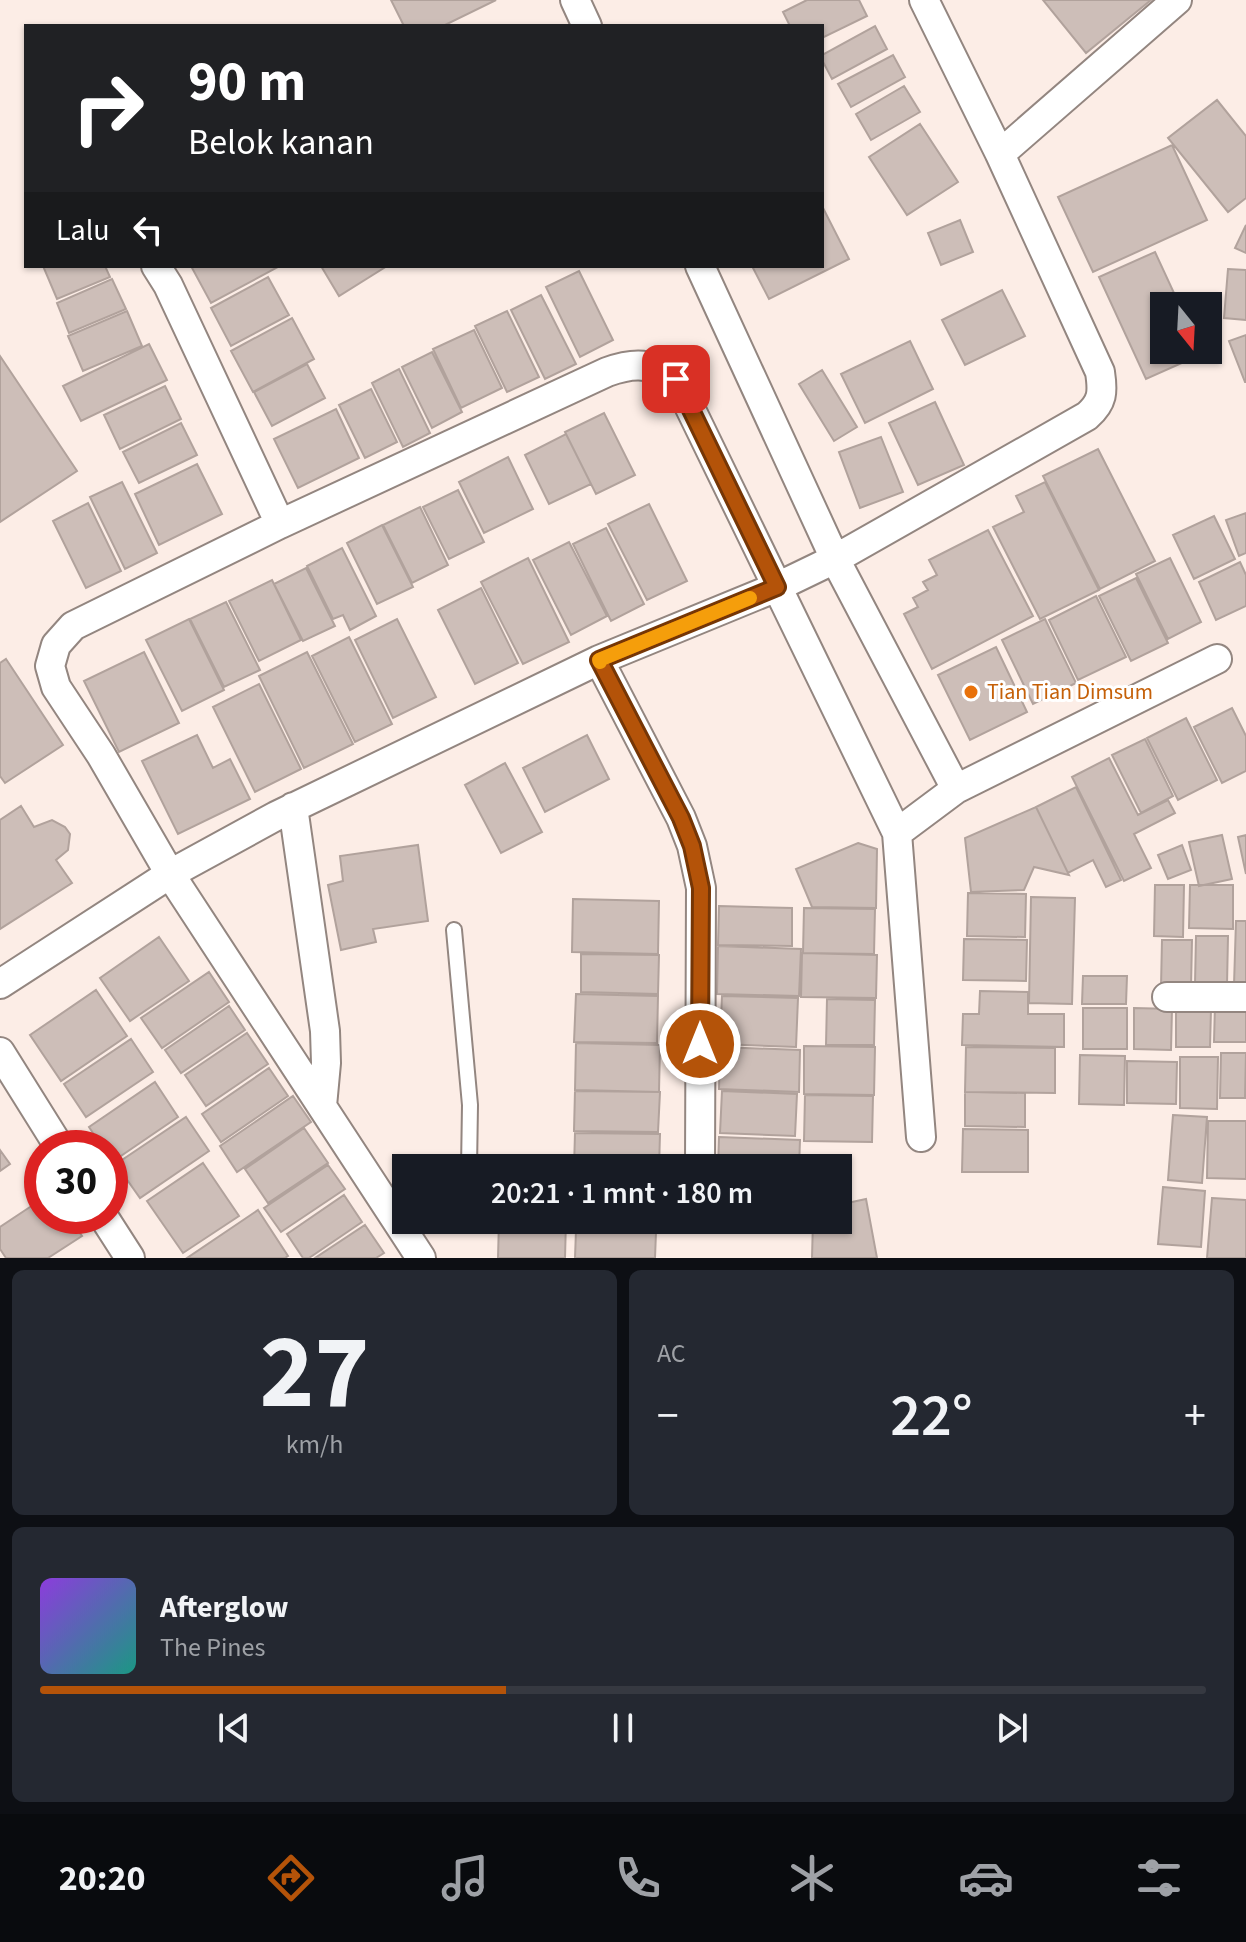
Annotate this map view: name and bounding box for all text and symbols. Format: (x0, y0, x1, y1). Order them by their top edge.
text: 90 m (188, 43, 306, 122)
icon: right (56, 56, 160, 160)
text: Belok kanan (188, 117, 374, 168)
icon: left (126, 208, 170, 252)
text: Lalu (56, 209, 110, 252)
north arrow (1150, 292, 1222, 364)
map controls (1150, 292, 1222, 364)
pin (642, 345, 710, 413)
icon: arrive (654, 357, 698, 401)
place label: Tian Tian Dimsum (987, 676, 1153, 708)
marker: Tian Tian Dimsum (962, 683, 980, 701)
position arrow (658, 1002, 742, 1086)
speed limit sign: 30 (24, 1130, 128, 1234)
text: 20:21 · 1 mnt · 180 m (491, 1172, 753, 1215)
text: 27 (260, 1300, 369, 1448)
text: AC (657, 1335, 686, 1372)
text: 22° (890, 1374, 973, 1459)
text: − (657, 1385, 679, 1448)
text: + (1184, 1385, 1206, 1448)
text: km/h (286, 1426, 343, 1463)
text: Afterglow (160, 1586, 288, 1629)
text: The Pines (160, 1629, 265, 1666)
icon: previous (212, 1706, 256, 1750)
icon: pause (601, 1706, 645, 1750)
icon: next (990, 1706, 1034, 1750)
icon: directions (263, 1850, 319, 1906)
icon: music (437, 1850, 493, 1906)
icon: phone (610, 1850, 666, 1906)
icon: climate (784, 1850, 840, 1906)
icon: car (958, 1850, 1014, 1906)
icon: filters (1131, 1850, 1187, 1906)
text: 20:20 (59, 1853, 146, 1904)

